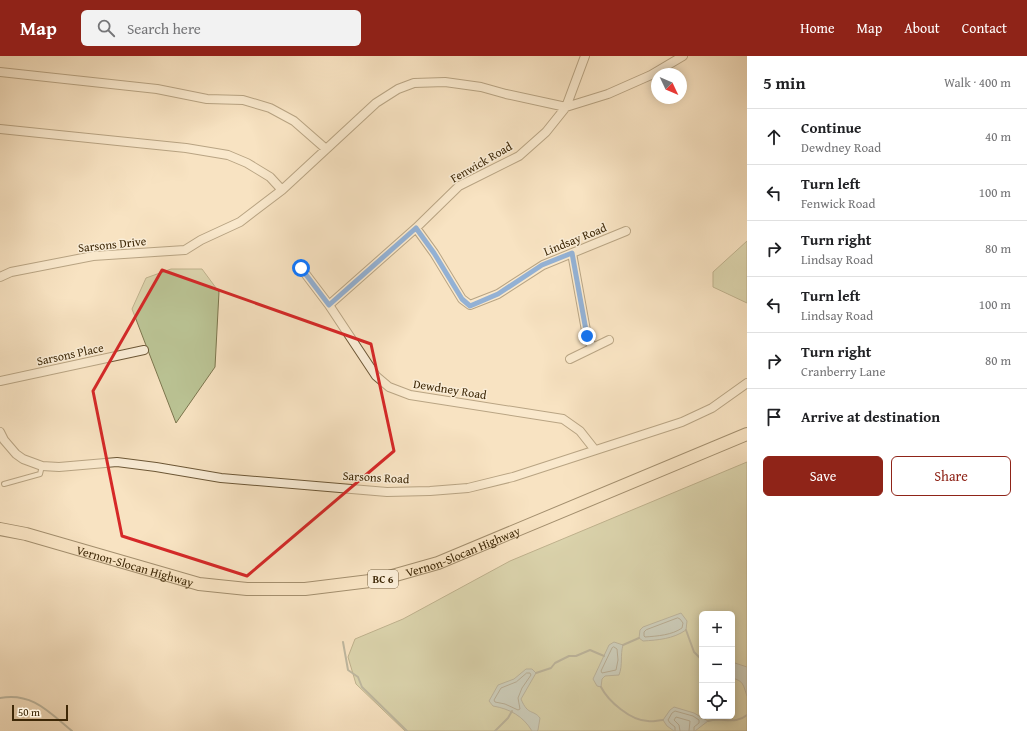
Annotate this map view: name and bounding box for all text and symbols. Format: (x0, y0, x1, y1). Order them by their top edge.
search box (81, 10, 361, 46)
text: Map (20, 14, 57, 42)
icon: search (95, 17, 117, 39)
text: Search here (127, 18, 201, 39)
text: Home (800, 18, 835, 38)
text: Map (857, 18, 882, 38)
text: About (904, 18, 940, 38)
text: Contact (962, 18, 1007, 38)
north arrow (651, 68, 687, 104)
text: 5 min (763, 70, 805, 95)
text: Walk · 400 m (944, 73, 1011, 92)
text: Continue (801, 117, 862, 138)
icon: ahead (763, 126, 785, 148)
text: 40 m (985, 127, 1011, 146)
street label: Fenwick Road (447, 137, 515, 187)
text: Dewdney Road (801, 138, 881, 157)
text: Turn left (801, 173, 860, 194)
icon: left (763, 182, 785, 204)
text: 100 m (979, 183, 1011, 202)
text: Fenwick Road (801, 194, 875, 213)
street label: Lindsay Road (541, 218, 610, 259)
text: Turn right (801, 229, 872, 250)
street label: Sarsons Drive (77, 232, 147, 256)
icon: right (763, 238, 785, 260)
text: 80 m (985, 239, 1011, 258)
text: Lindsay Road (801, 250, 873, 269)
route start (292, 259, 310, 277)
text: Turn left (801, 285, 860, 306)
icon: left (763, 294, 785, 316)
text: 100 m (979, 295, 1011, 314)
text: Lindsay Road (801, 306, 873, 325)
route end (578, 327, 596, 345)
street label: Sarsons Place (35, 339, 105, 369)
text: Turn right (801, 341, 872, 362)
icon: right (763, 350, 785, 372)
text: 80 m (985, 351, 1011, 370)
text: Cranberry Lane (801, 362, 886, 381)
street label: Dewdney Road (412, 375, 488, 403)
icon: arrive (763, 406, 785, 428)
text: Arrive at destination (801, 406, 940, 427)
button: Save (763, 456, 883, 496)
button: Share (891, 456, 1011, 496)
street label: Sarsons Road (342, 467, 410, 487)
street label: Vernon-Slocan Highway (404, 521, 522, 580)
street label: Vernon-Slocan Highway (74, 541, 196, 591)
road number: BC 6 (368, 570, 398, 588)
map controls (699, 611, 735, 719)
button: + (699, 611, 735, 647)
button: − (699, 647, 735, 683)
button: locate (699, 683, 735, 719)
scale bar (12, 703, 68, 722)
text: 50 m (18, 704, 40, 720)

